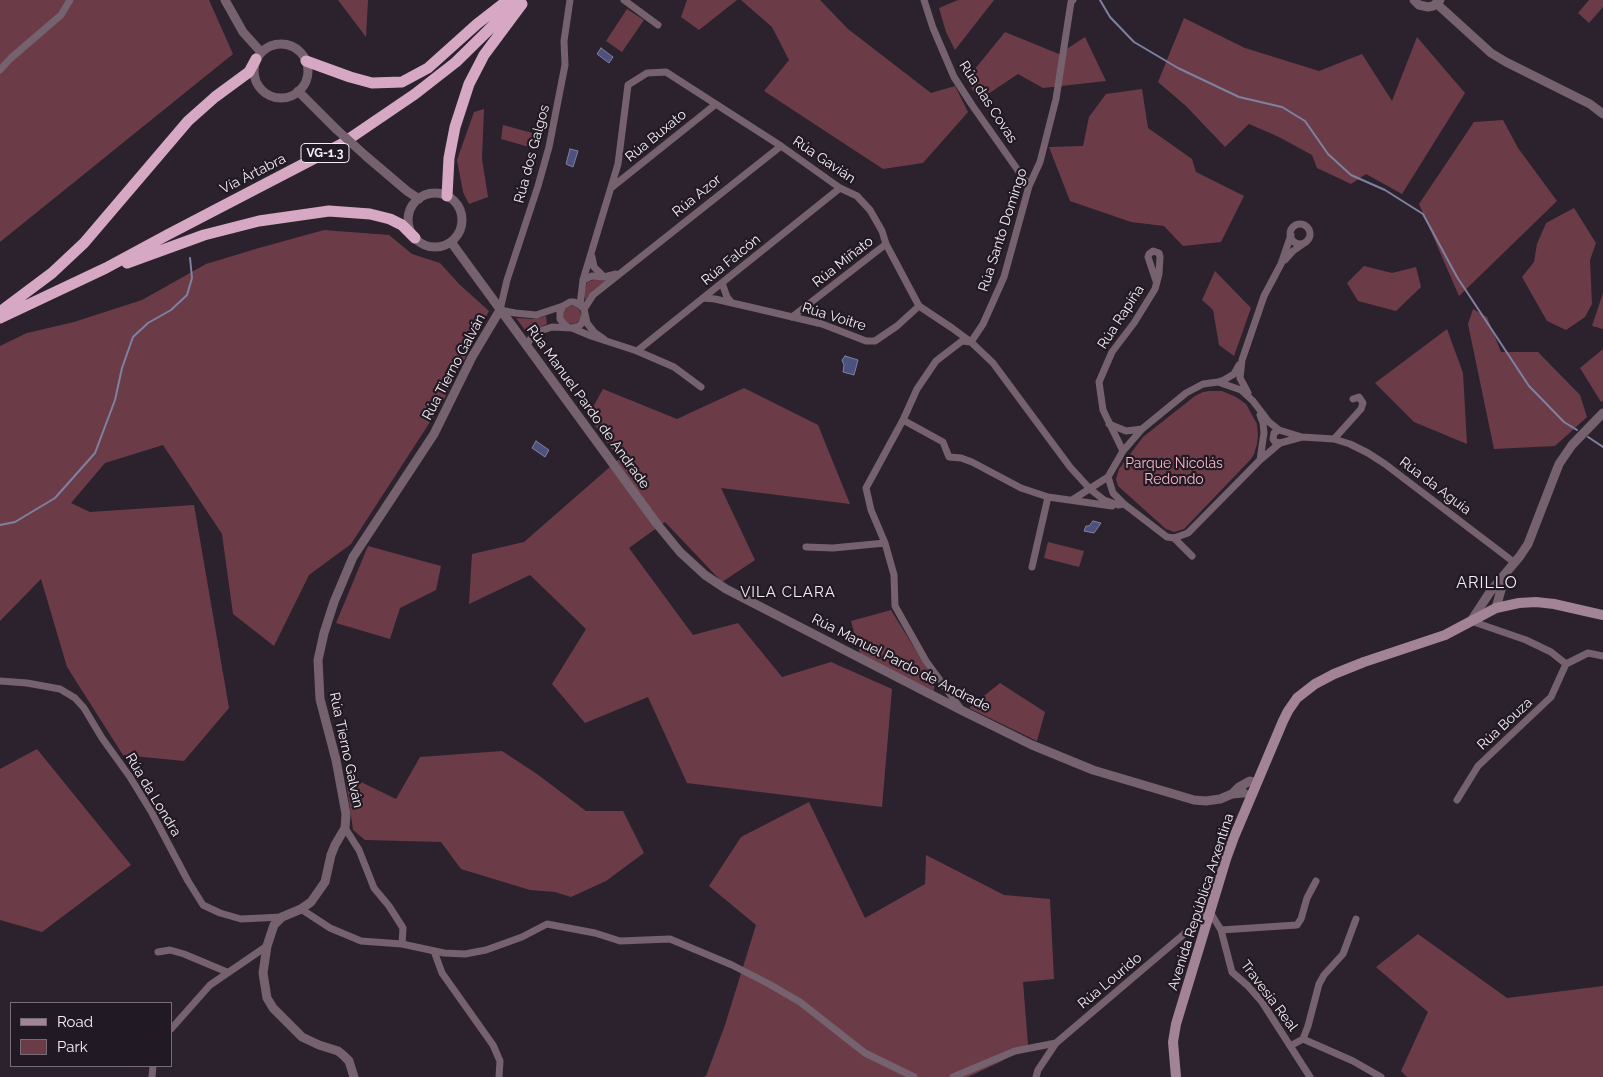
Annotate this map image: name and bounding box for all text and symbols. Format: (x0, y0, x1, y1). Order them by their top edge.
street label: Rúa das Covas (955, 58, 1021, 146)
street label: Rúa dos Galgos (511, 103, 553, 205)
street label: Rúa Buxato (622, 106, 690, 166)
street label: Rúa Gavián (789, 133, 859, 187)
road number: VG-1.3 (301, 144, 349, 162)
street label: Vía Ártabra (217, 150, 289, 198)
street label: Rúa Santo Domingo (975, 166, 1031, 294)
street label: Rúa Azor (669, 171, 725, 221)
street label: Rúa Falcón (698, 231, 764, 289)
street label: Rúa Miñato (809, 233, 877, 291)
street label: Rúa Rapiña (1094, 282, 1148, 352)
street label: Rúa Voitre (800, 299, 868, 335)
street label: Rúa Tierno Galván (419, 311, 489, 423)
street label: Rúa Manuel Pardo de Andrade (523, 322, 653, 492)
street label: Rúa da Aguia (1396, 454, 1474, 518)
park label: Parque Nicolás Redondo (1125, 456, 1223, 488)
district label: ARILLO (1456, 573, 1518, 593)
district label: VILA CLARA (739, 583, 837, 601)
street label: Rúa Manuel Pardo de Andrade (809, 610, 993, 716)
street label: Rúa Tierno Galván (326, 691, 366, 809)
street label: Rúa Bouza (1474, 694, 1536, 754)
street label: Rúa da Londra (122, 750, 184, 840)
street label: Avenida República Arxentina (1164, 811, 1238, 993)
street label: Rúa Lourido (1075, 949, 1145, 1013)
street label: Travesía Real (1237, 957, 1301, 1035)
legend (10, 1002, 172, 1067)
text: Road (57, 1013, 93, 1031)
text: Park (57, 1038, 88, 1056)

